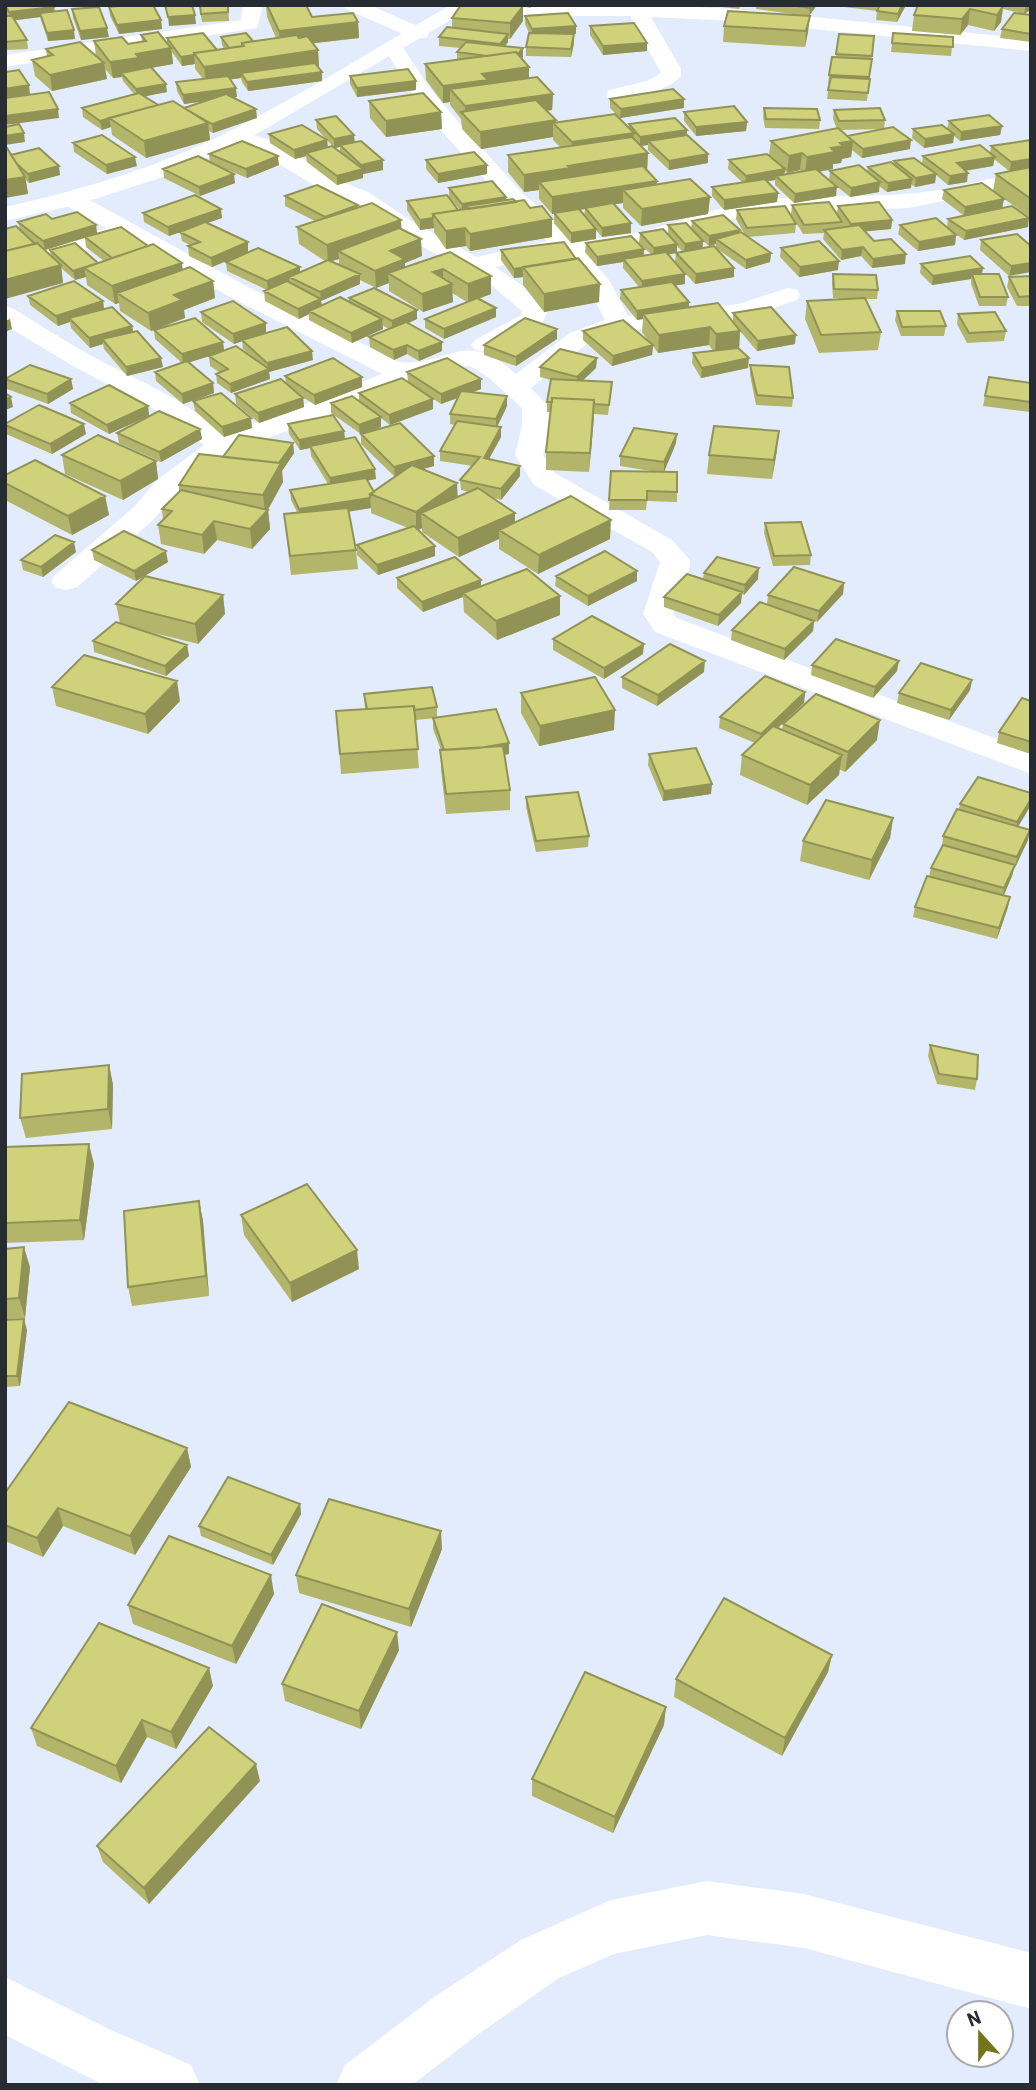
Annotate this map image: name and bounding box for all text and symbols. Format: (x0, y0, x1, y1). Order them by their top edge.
north arrow (945, 1999, 1015, 2069)
text: N (964, 2005, 984, 2031)

